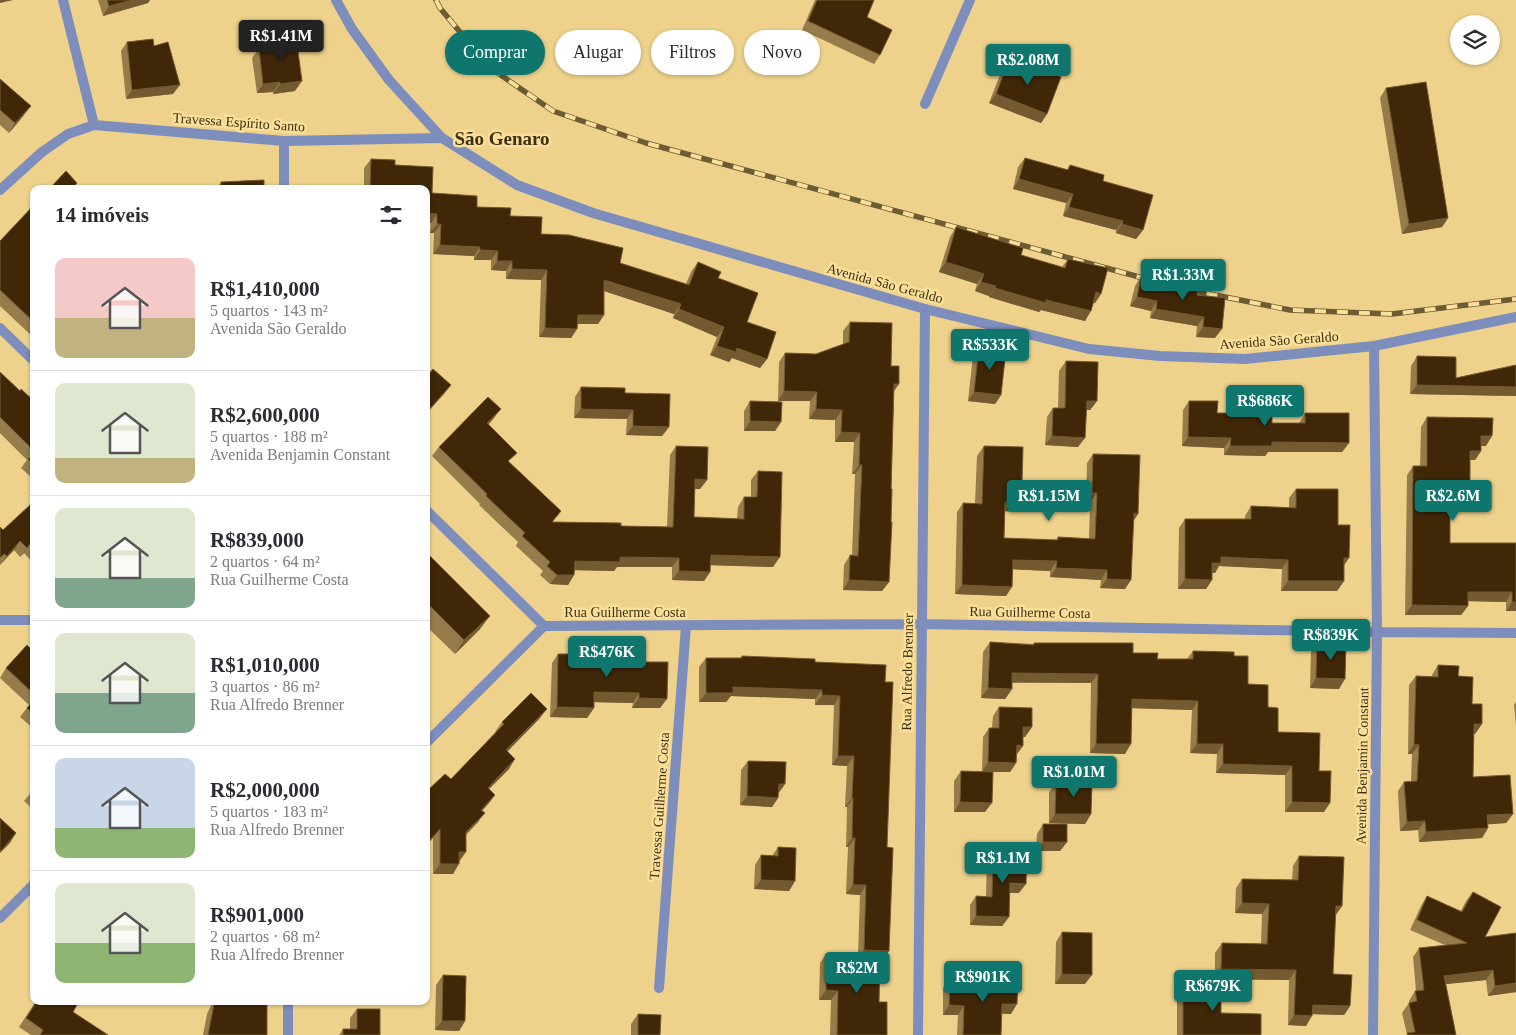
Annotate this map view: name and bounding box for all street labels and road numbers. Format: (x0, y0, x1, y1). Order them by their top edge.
street label: Travessa Espírito Santo (172, 110, 306, 135)
street label: Avenida São Geraldo (825, 261, 945, 306)
street label: Avenida São Geraldo (1219, 329, 1339, 352)
street label: Rua Guilherme Costa (969, 604, 1092, 621)
street label: Rua Guilherme Costa (564, 605, 686, 620)
street label: Rua Alfredo Brenner (899, 613, 916, 731)
street label: Avenida Benjamin Constant (1354, 687, 1371, 845)
street label: Travessa Guilherme Costa (647, 731, 672, 880)

